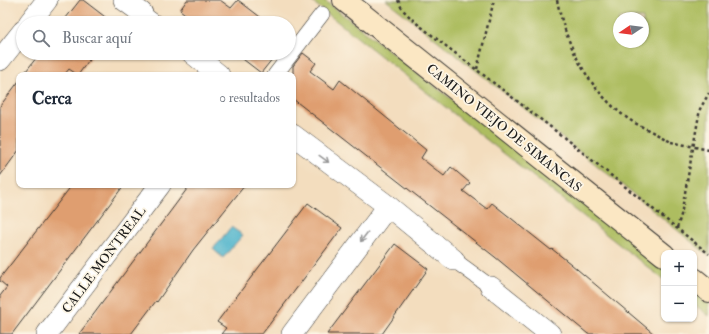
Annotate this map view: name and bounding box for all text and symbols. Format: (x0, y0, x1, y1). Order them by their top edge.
north arrow (613, 12, 649, 48)
search box (16, 16, 296, 60)
icon: search (30, 27, 52, 49)
text: Buscar aquí (62, 29, 131, 48)
street label: CAMINO VIEJO DE SIMANCAS (423, 60, 585, 196)
text: Cerca (32, 88, 72, 109)
text: 0 resultados (219, 90, 280, 106)
one-way arrow (318, 155, 329, 163)
street label: CALLE MONTREAL (59, 203, 150, 316)
one-way arrow (360, 231, 368, 242)
map controls (661, 250, 697, 322)
button: + (661, 250, 697, 286)
button: − (661, 286, 697, 322)

